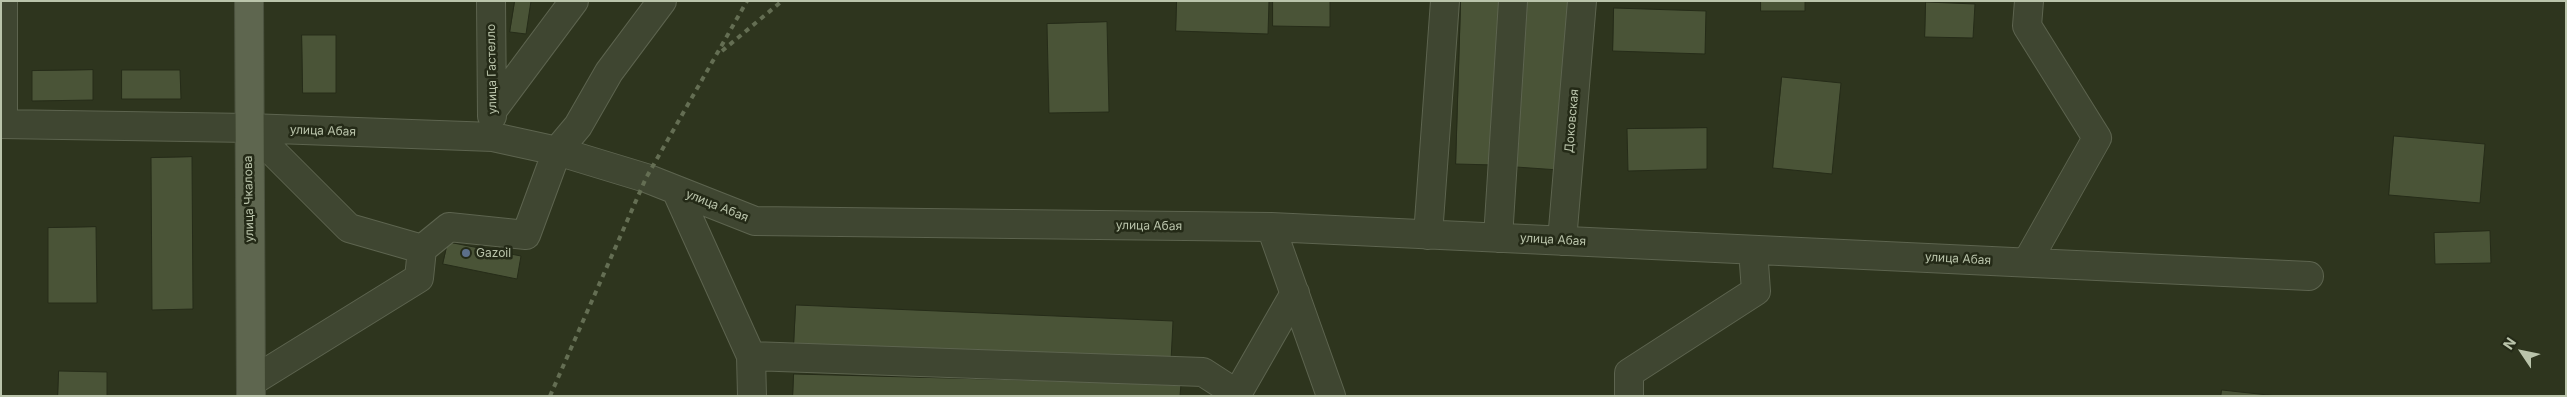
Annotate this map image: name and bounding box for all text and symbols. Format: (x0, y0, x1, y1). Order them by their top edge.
street label: улица Гастелло (484, 24, 500, 114)
street label: Доковская (1562, 89, 1582, 153)
street label: улица Абая (290, 123, 356, 139)
street label: улица Чкалова (241, 156, 257, 242)
street label: улица Абая (684, 187, 750, 225)
street label: улица Абая (1116, 218, 1182, 234)
street label: улица Абая (1520, 231, 1586, 249)
place label: Gazoil (476, 246, 511, 260)
marker: Gazoil (460, 247, 472, 259)
street label: улица Абая (1925, 250, 1991, 268)
north arrow (2497, 327, 2547, 377)
text: N (2499, 334, 2519, 353)

